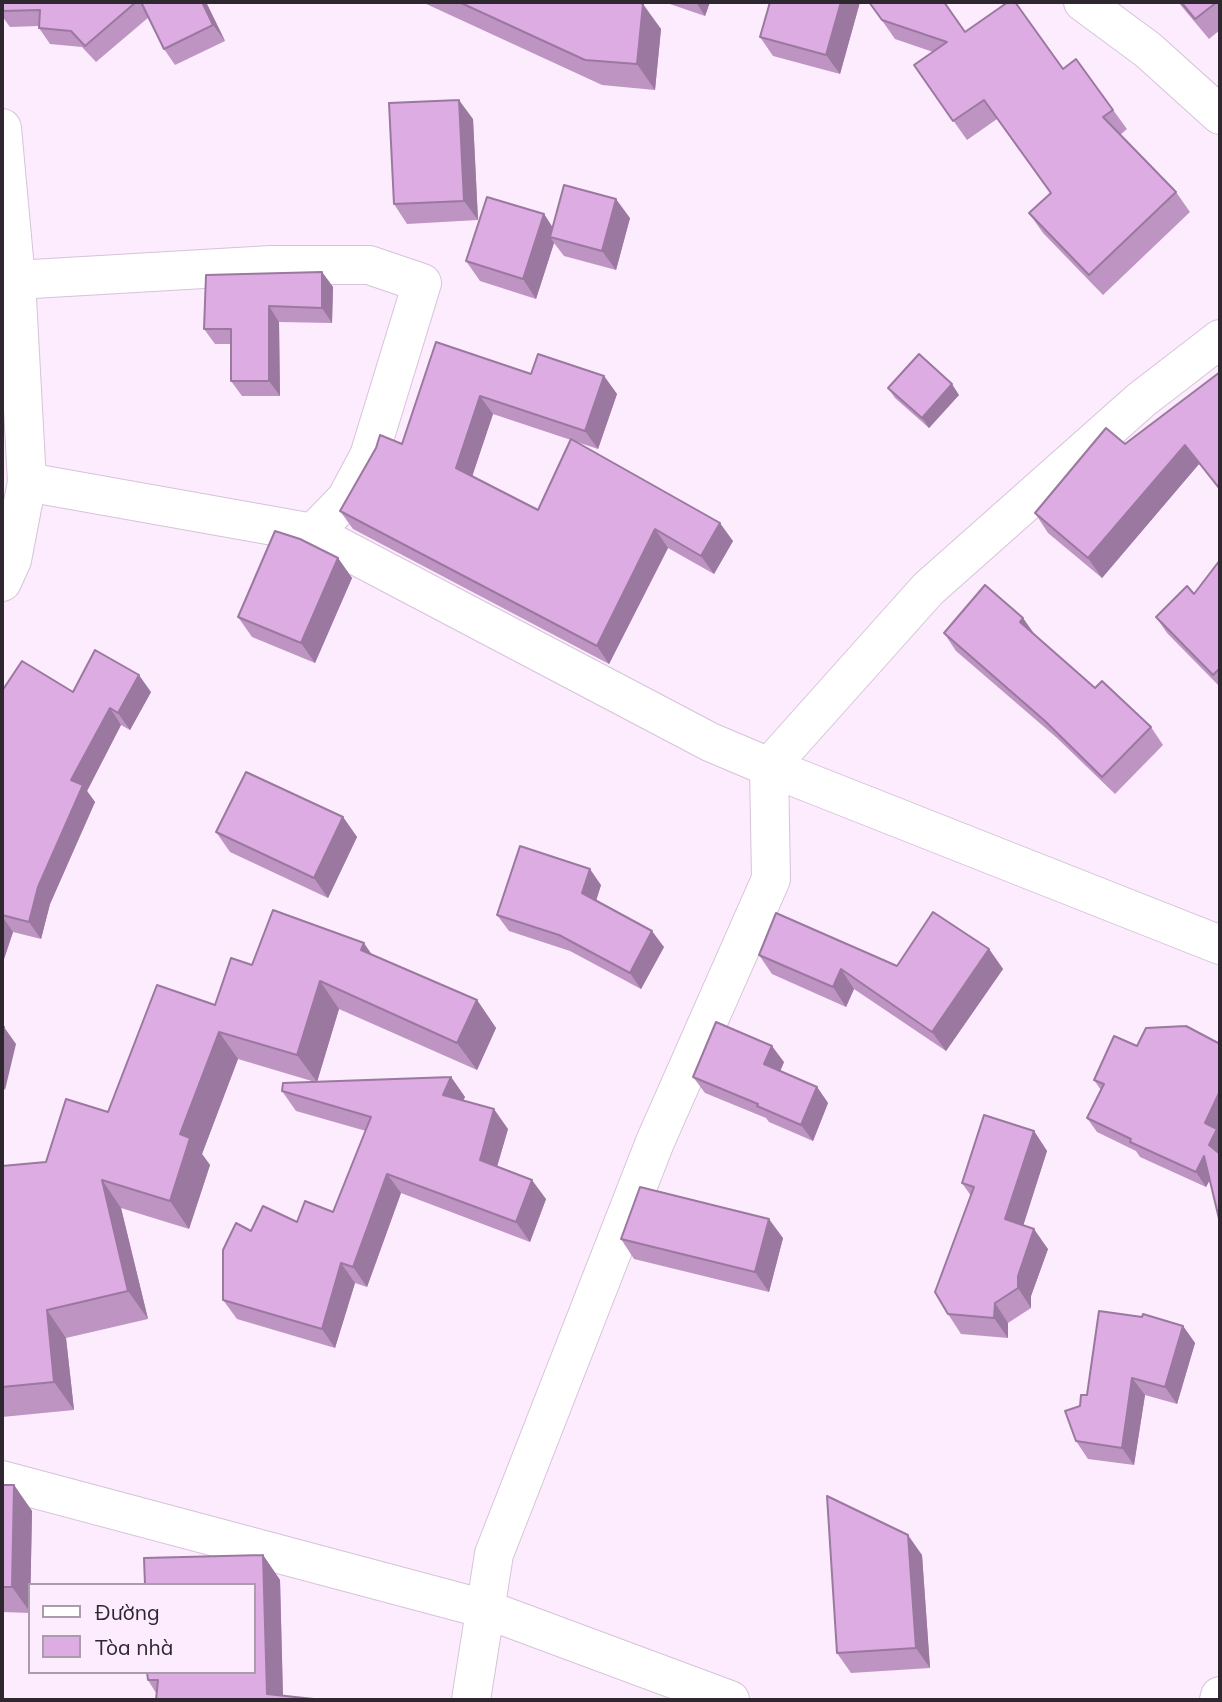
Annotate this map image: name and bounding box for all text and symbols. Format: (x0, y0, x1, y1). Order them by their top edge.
legend (28, 1583, 256, 1674)
text: Đường (95, 1599, 160, 1625)
text: Tòa nhà (95, 1634, 173, 1660)

